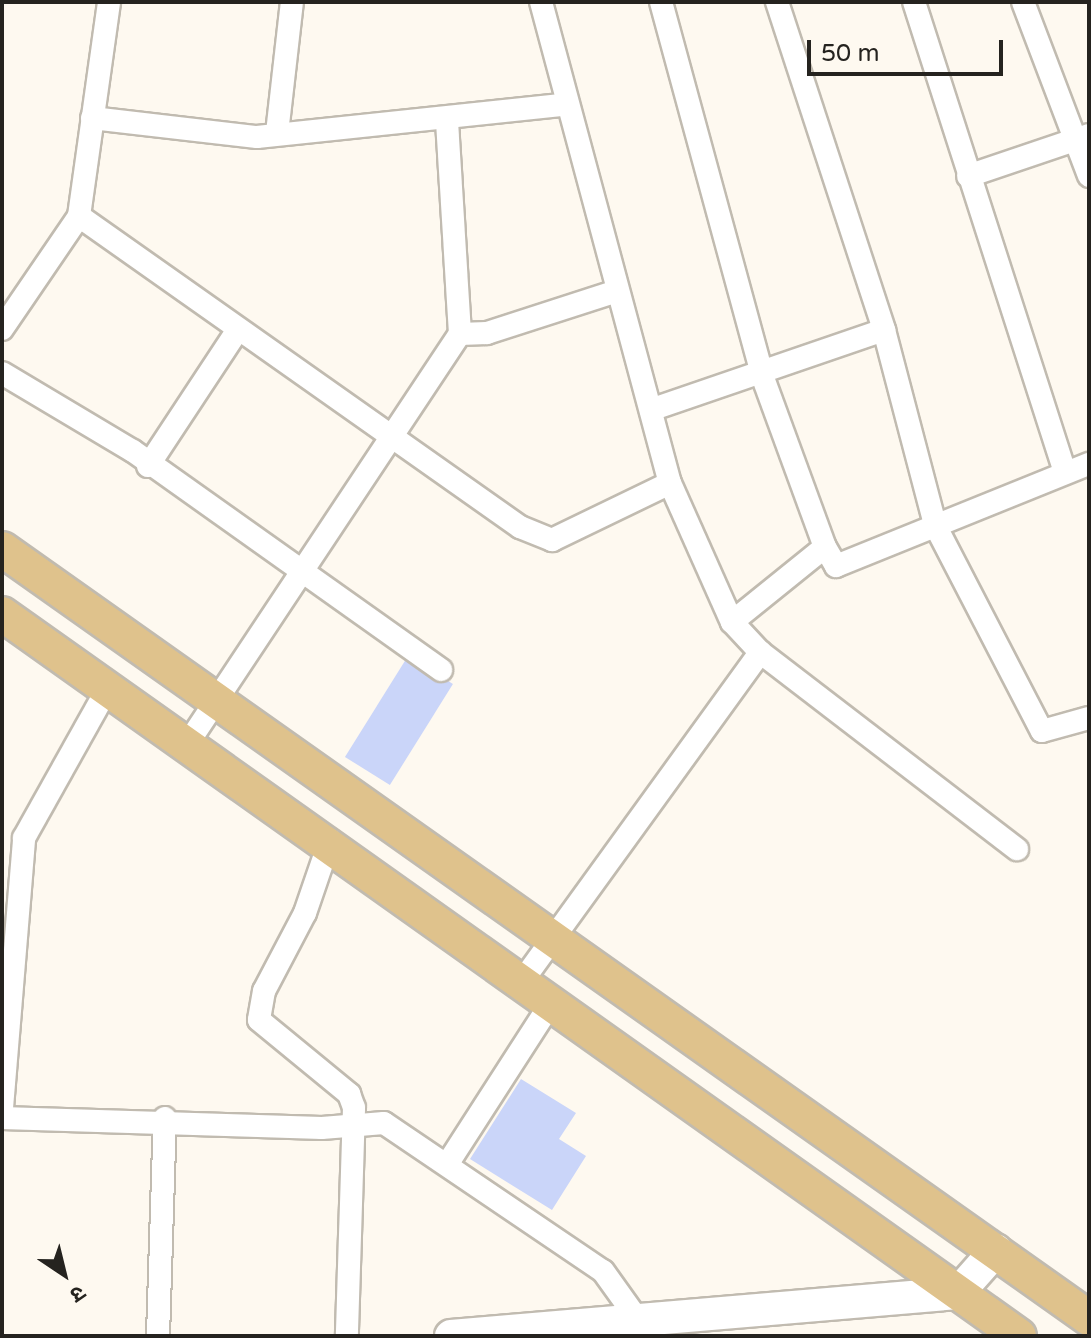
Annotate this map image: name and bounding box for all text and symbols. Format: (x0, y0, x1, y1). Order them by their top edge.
scale bar (811, 24, 1007, 74)
text: 50 m (821, 39, 879, 68)
north arrow (24, 1234, 104, 1314)
text: उ (65, 1279, 90, 1308)

